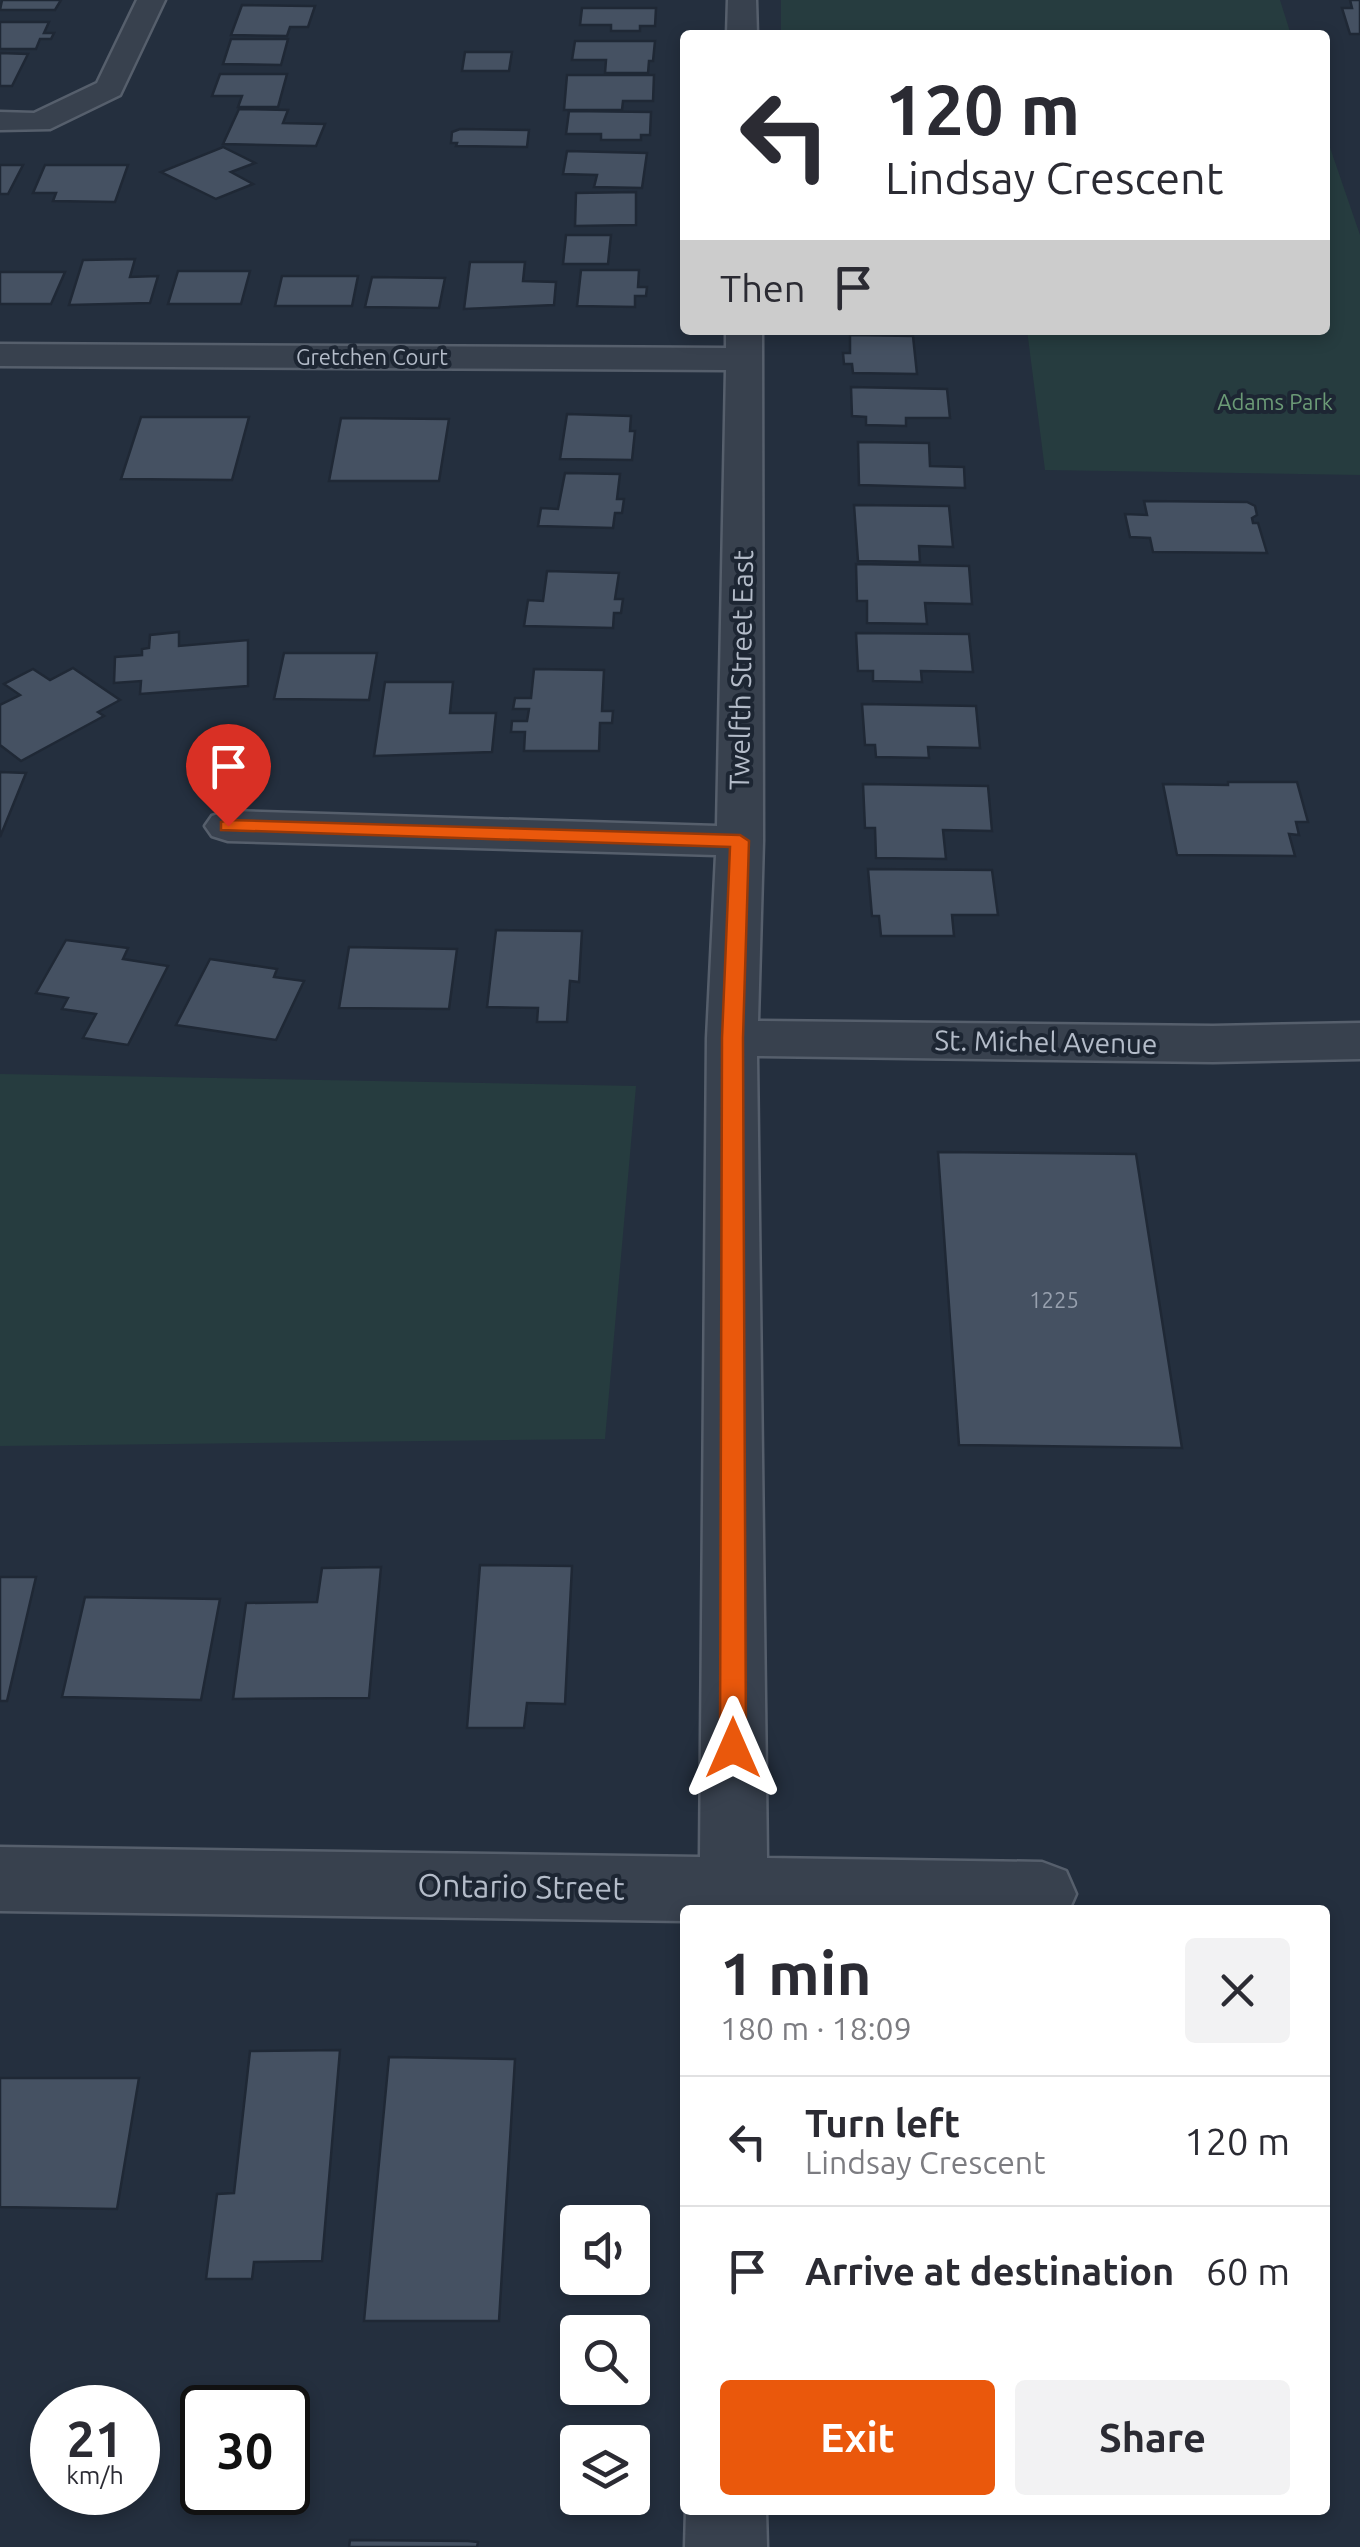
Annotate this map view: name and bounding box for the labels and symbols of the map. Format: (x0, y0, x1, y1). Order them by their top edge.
street label: Gretchen Court (296, 344, 448, 369)
park label: Adams Park (1217, 389, 1333, 414)
street label: Twelfth Street East (723, 550, 758, 790)
pin (186, 724, 271, 827)
street label: St. Michel Avenue (934, 1024, 1158, 1059)
house number: 1225 (1029, 1287, 1079, 1312)
position arrow (681, 1696, 785, 1800)
street label: Ontario Street (417, 1866, 625, 1906)
speed limit sign: 30 (180, 2385, 310, 2515)

